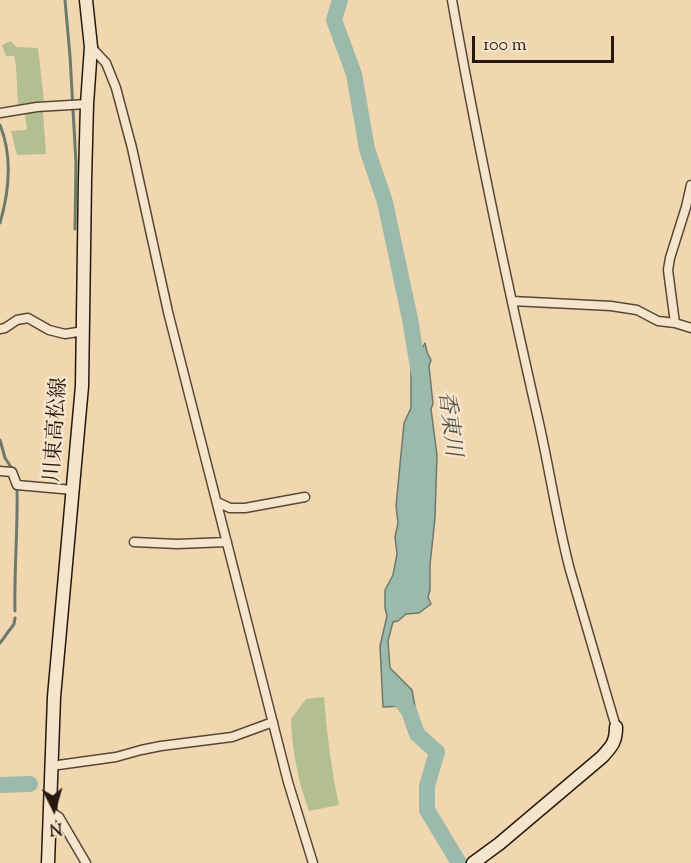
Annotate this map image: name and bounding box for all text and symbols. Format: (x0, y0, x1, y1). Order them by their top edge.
scale bar (475, 24, 618, 62)
text: 100 m (483, 33, 527, 59)
street label: 川東高松線 (42, 377, 74, 483)
water label: 香東川 (430, 390, 464, 458)
north arrow (24, 779, 84, 839)
text: N (48, 815, 63, 839)

